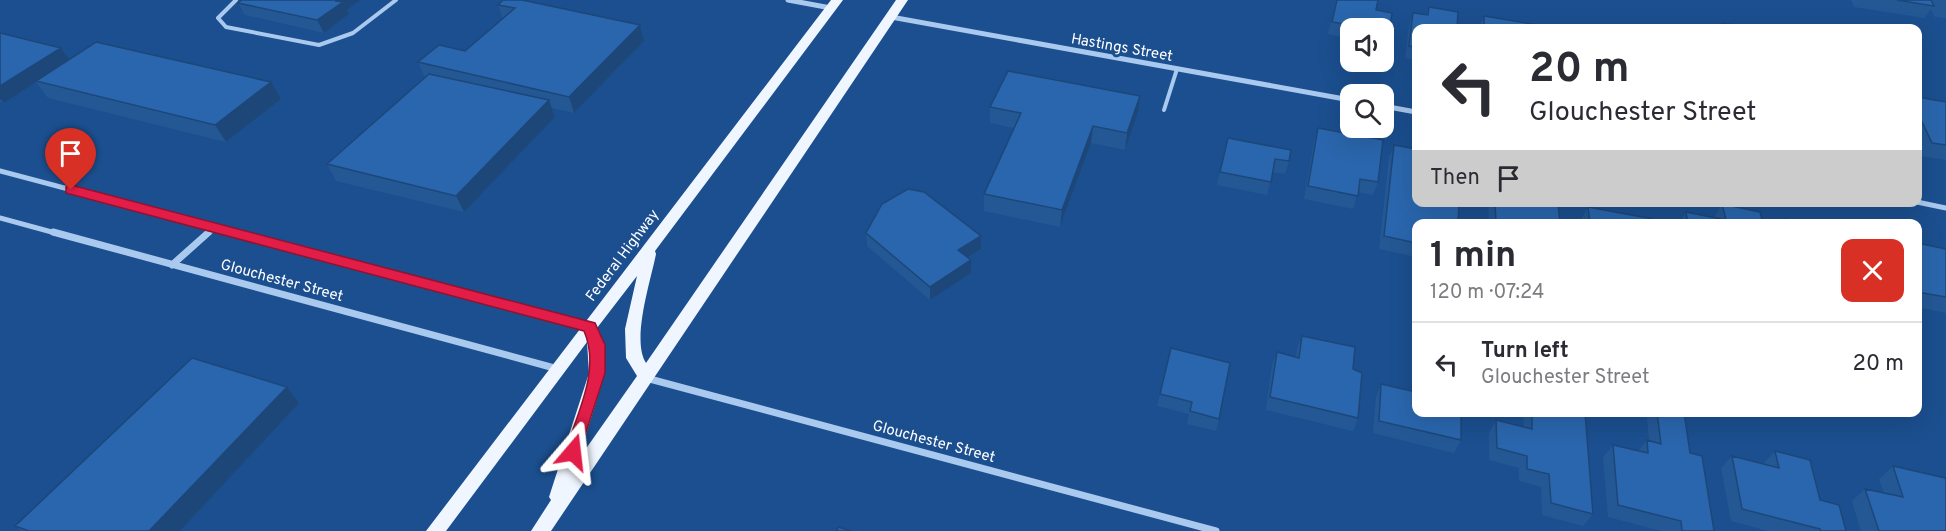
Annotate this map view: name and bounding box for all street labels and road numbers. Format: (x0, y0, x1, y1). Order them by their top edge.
street label: Hastings Street (1069, 30, 1174, 67)
street label: Federal Highway (582, 206, 664, 306)
street label: Glouchester Street (218, 256, 345, 307)
street label: Glouchester Street (870, 417, 997, 468)

